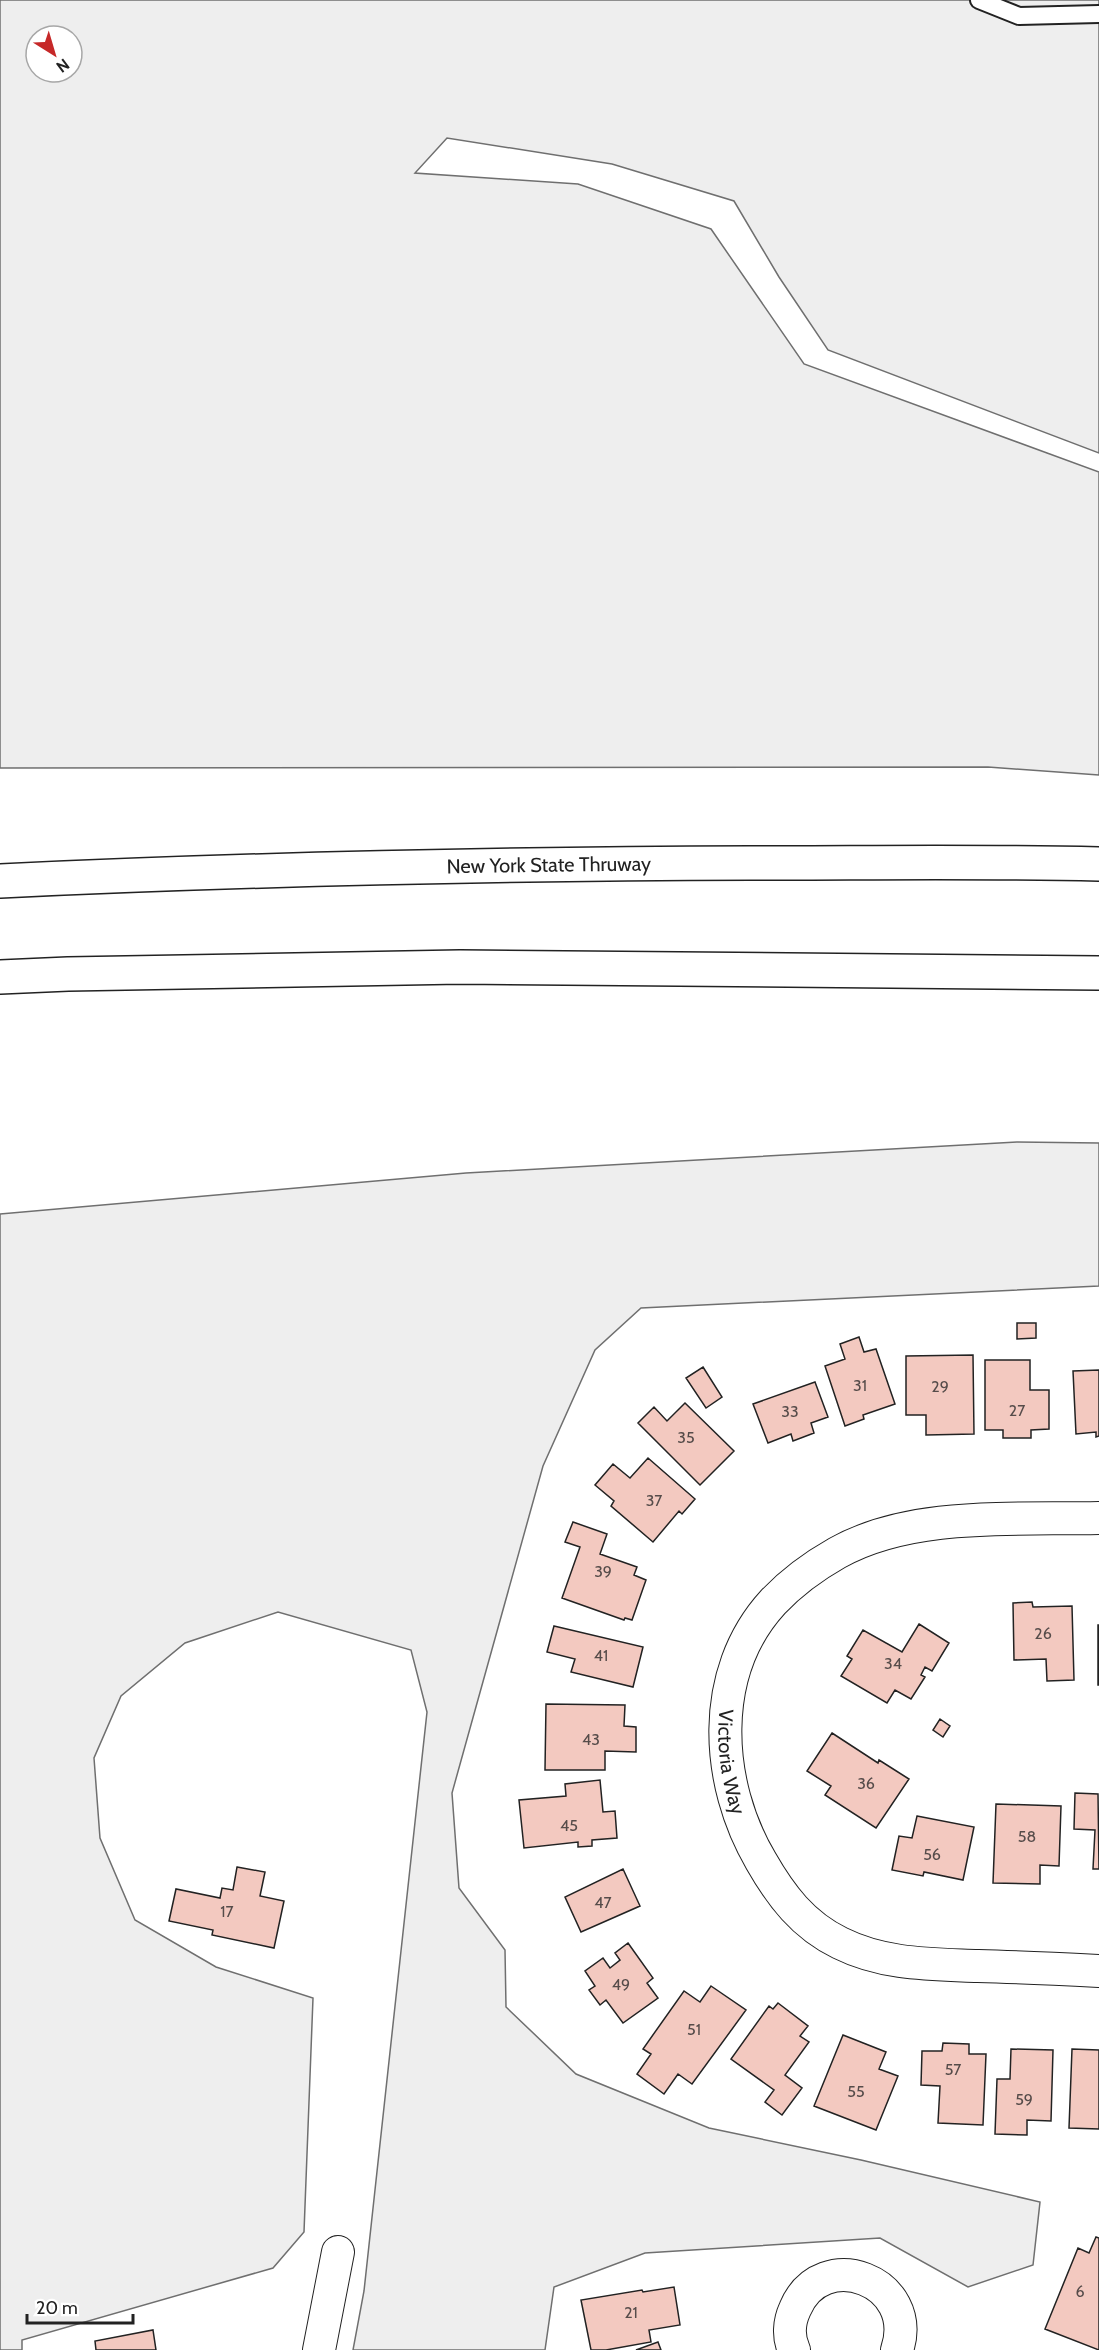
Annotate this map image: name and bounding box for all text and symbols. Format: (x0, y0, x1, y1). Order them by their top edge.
north arrow (24, 24, 84, 84)
text: N (52, 55, 73, 77)
street label: New York State Thruway (446, 852, 651, 878)
house number: 31 (853, 1376, 867, 1395)
house number: 29 (931, 1377, 949, 1396)
house number: 27 (1009, 1401, 1025, 1420)
house number: 33 (781, 1402, 799, 1421)
house number: 35 (677, 1428, 695, 1447)
house number: 37 (646, 1491, 662, 1510)
house number: 39 (594, 1562, 612, 1581)
house number: 26 (1034, 1624, 1052, 1643)
house number: 41 (594, 1646, 608, 1665)
house number: 34 (884, 1654, 902, 1673)
street label: Victoria Way (713, 1708, 751, 1818)
house number: 43 (582, 1730, 600, 1749)
house number: 36 (857, 1774, 875, 1793)
house number: 45 (560, 1816, 578, 1835)
house number: 58 (1018, 1827, 1036, 1846)
house number: 56 (923, 1845, 941, 1864)
house number: 47 (594, 1893, 612, 1912)
house number: 17 (220, 1902, 234, 1921)
house number: 49 (612, 1975, 630, 1994)
house number: 51 (687, 2020, 701, 2039)
house number: 57 (945, 2060, 961, 2079)
house number: 55 (847, 2082, 865, 2101)
house number: 59 (1015, 2090, 1033, 2109)
house number: 6 (1075, 2282, 1085, 2301)
scale bar (27, 2287, 134, 2325)
text: 20 m (36, 2297, 78, 2319)
house number: 21 (624, 2303, 638, 2322)

